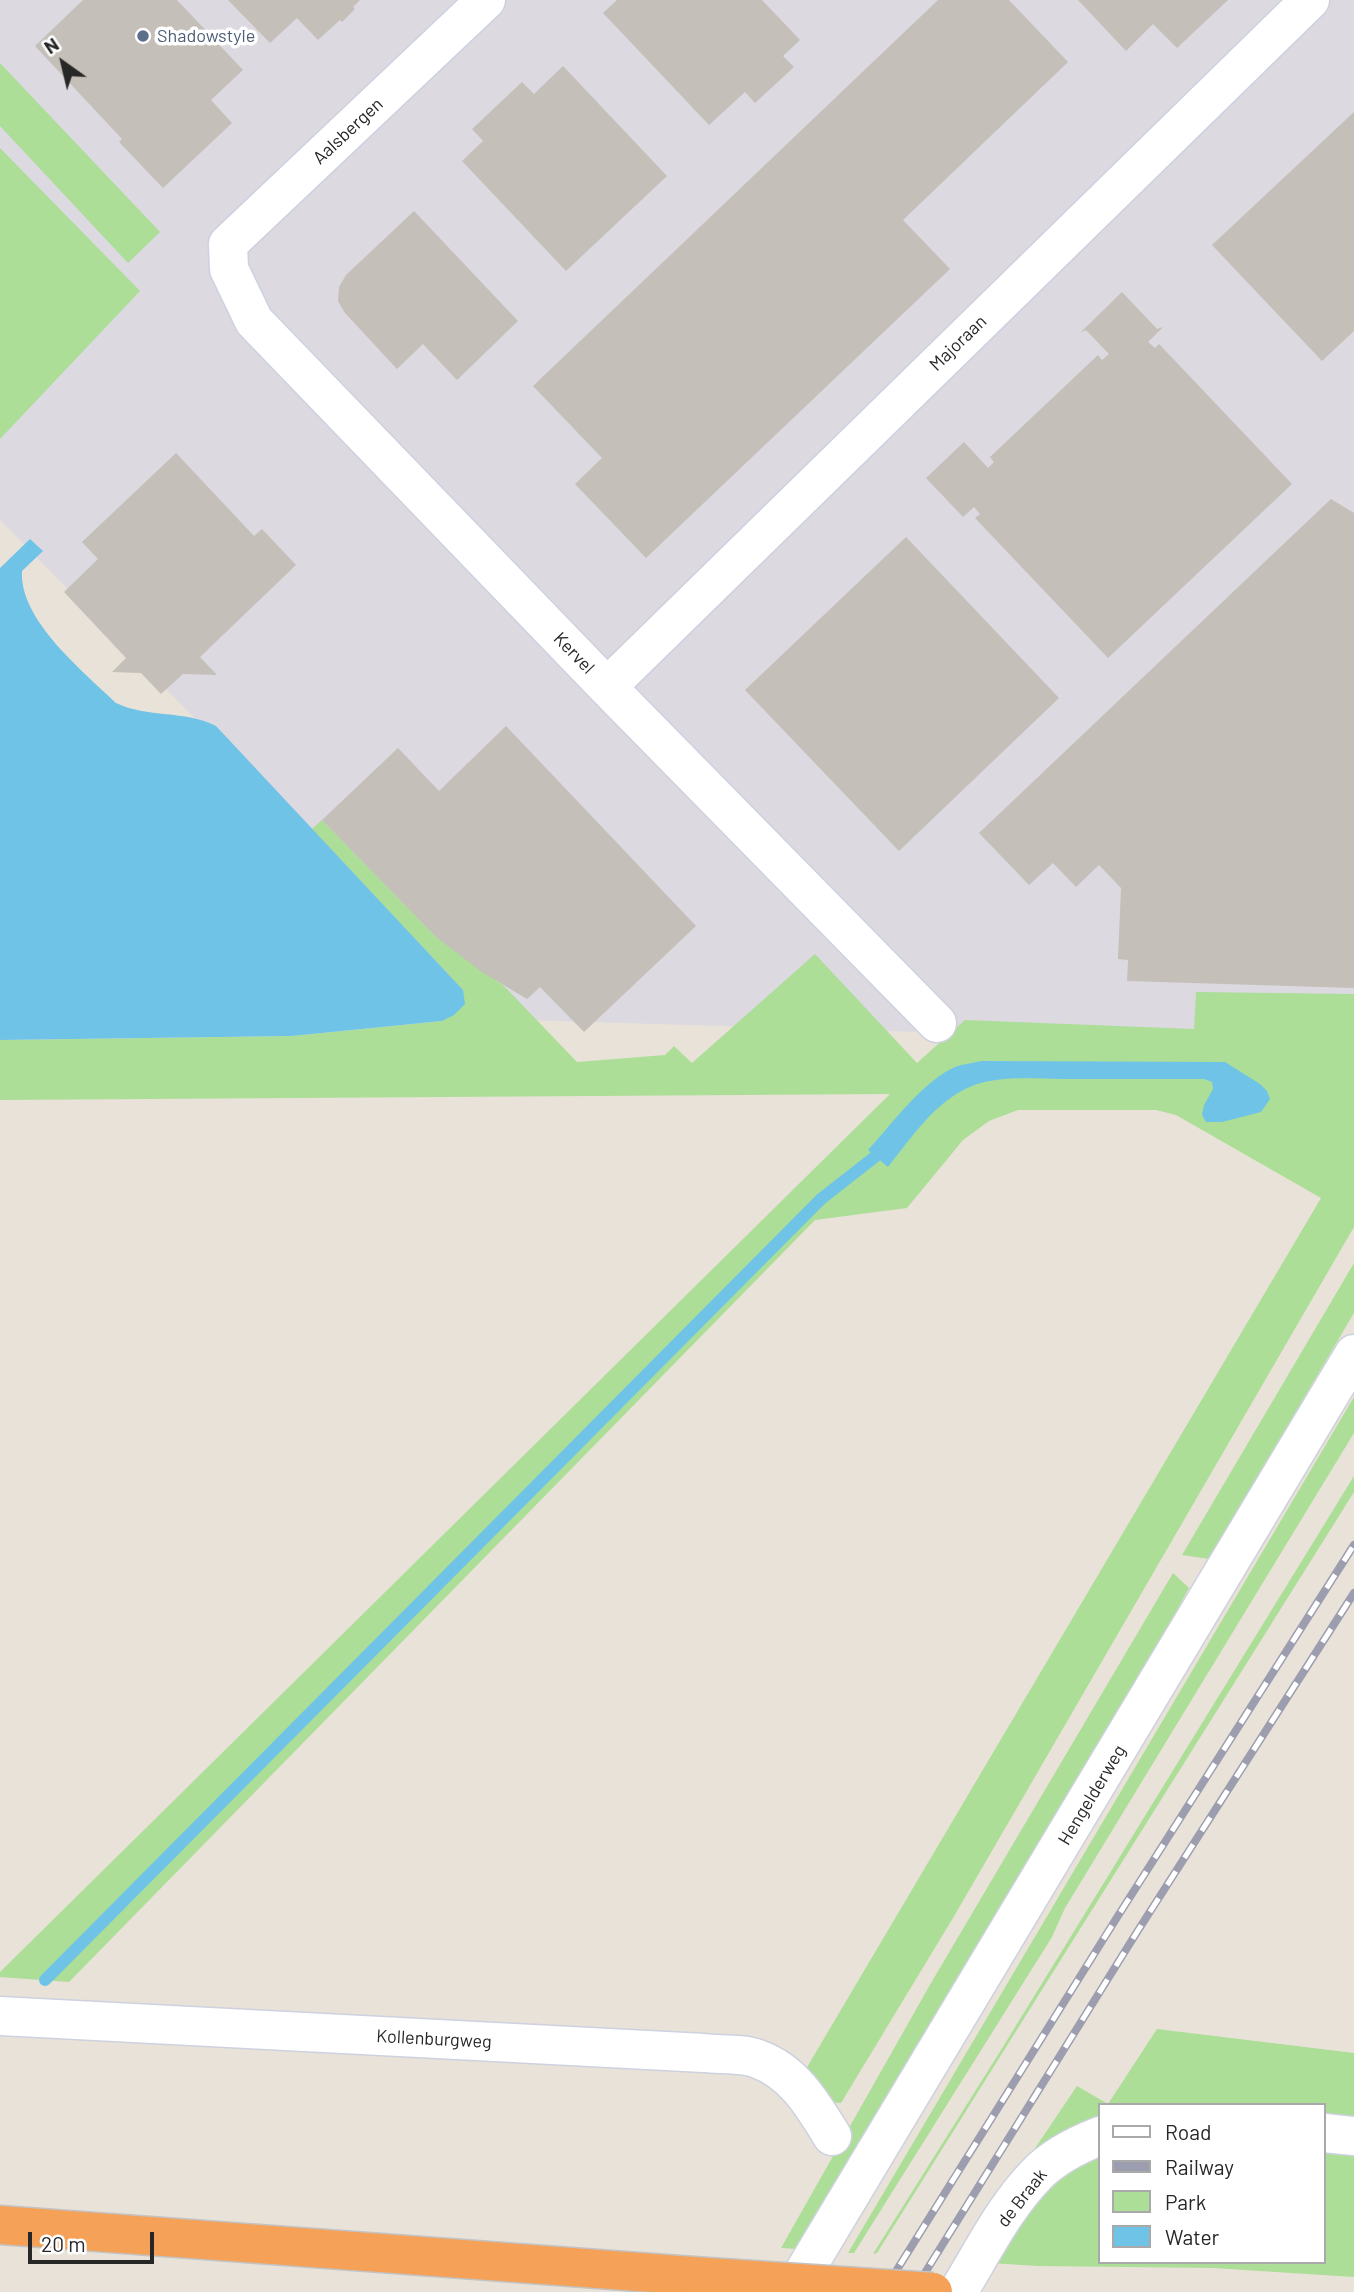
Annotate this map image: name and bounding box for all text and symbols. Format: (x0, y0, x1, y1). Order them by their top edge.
place label: Shadowstyle (157, 25, 255, 47)
north arrow (28, 28, 98, 98)
marker: Shadowstyle (135, 28, 151, 44)
text: N (39, 32, 63, 58)
street label: Aalsbergen (309, 93, 387, 169)
street label: Majoraan (925, 311, 991, 375)
street label: Kervel (549, 628, 599, 678)
street label: Hengelderweg (1054, 1741, 1130, 1849)
street label: Kollenburgweg (376, 2025, 492, 2053)
legend (1098, 2103, 1326, 2264)
text: Road (1165, 2119, 1211, 2144)
text: Railway (1165, 2154, 1234, 2179)
street label: de Braak (992, 2164, 1052, 2232)
text: Park (1165, 2189, 1206, 2214)
scale bar (32, 2218, 158, 2262)
text: Water (1165, 2224, 1219, 2249)
text: 20 m (41, 2231, 86, 2256)

